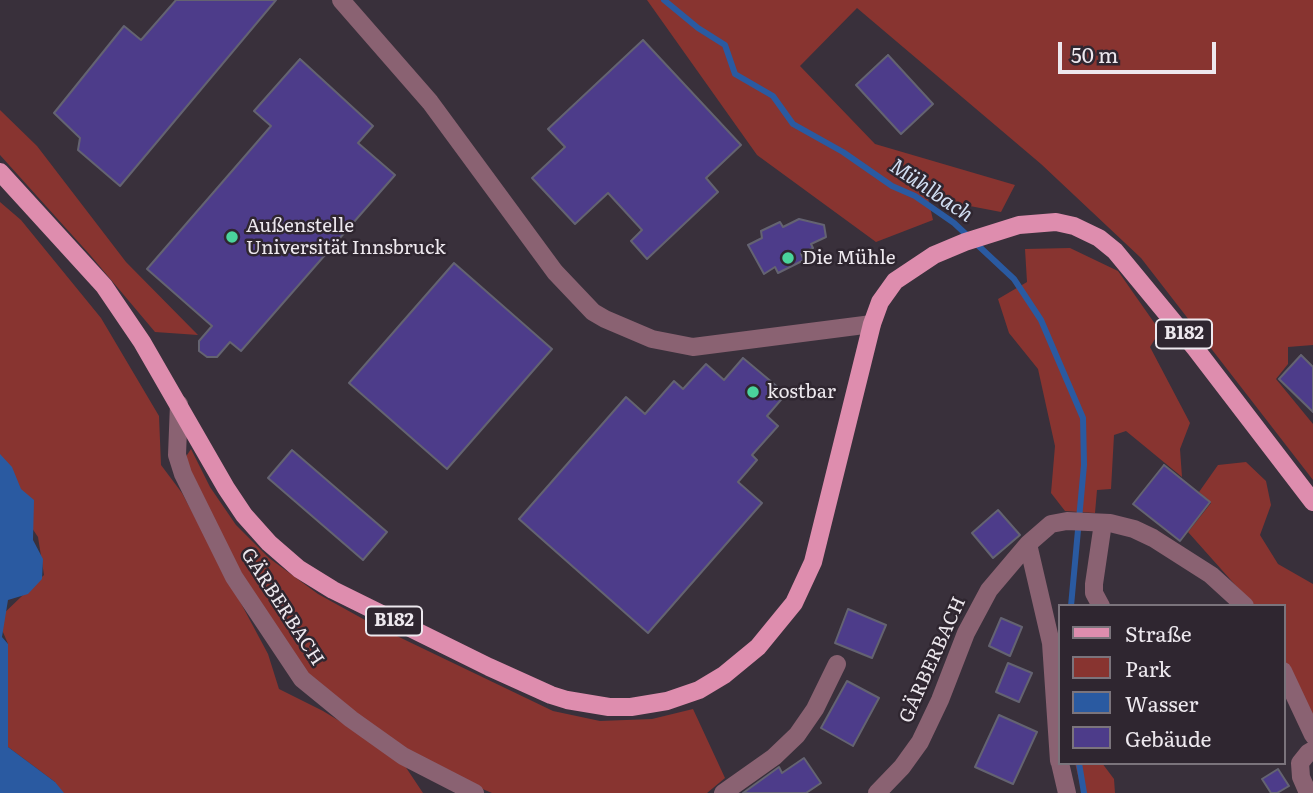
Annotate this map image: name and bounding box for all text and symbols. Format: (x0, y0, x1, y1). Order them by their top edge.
scale bar (1061, 28, 1218, 72)
text: 50 m (1071, 38, 1118, 69)
water label: Mühlbach (885, 154, 977, 228)
place label: Außenstelle Universität Innsbruck (246, 215, 446, 259)
marker: Außenstelle Universität Innsbruck (224, 229, 240, 245)
place label: Die Mühle (802, 247, 896, 269)
marker: Die Mühle (780, 250, 796, 266)
road number: B182 (1156, 320, 1212, 348)
place label: kostbar (767, 381, 836, 403)
marker: kostbar (745, 384, 761, 400)
street label: GÄRBERBACH (236, 544, 328, 670)
street label: GÄRBERBACH (895, 593, 971, 727)
legend (1058, 604, 1285, 765)
road number: B182 (366, 606, 422, 636)
text: Straße (1125, 617, 1192, 648)
text: Park (1125, 652, 1171, 683)
text: Wasser (1125, 687, 1198, 718)
text: Gebäude (1125, 722, 1211, 753)

